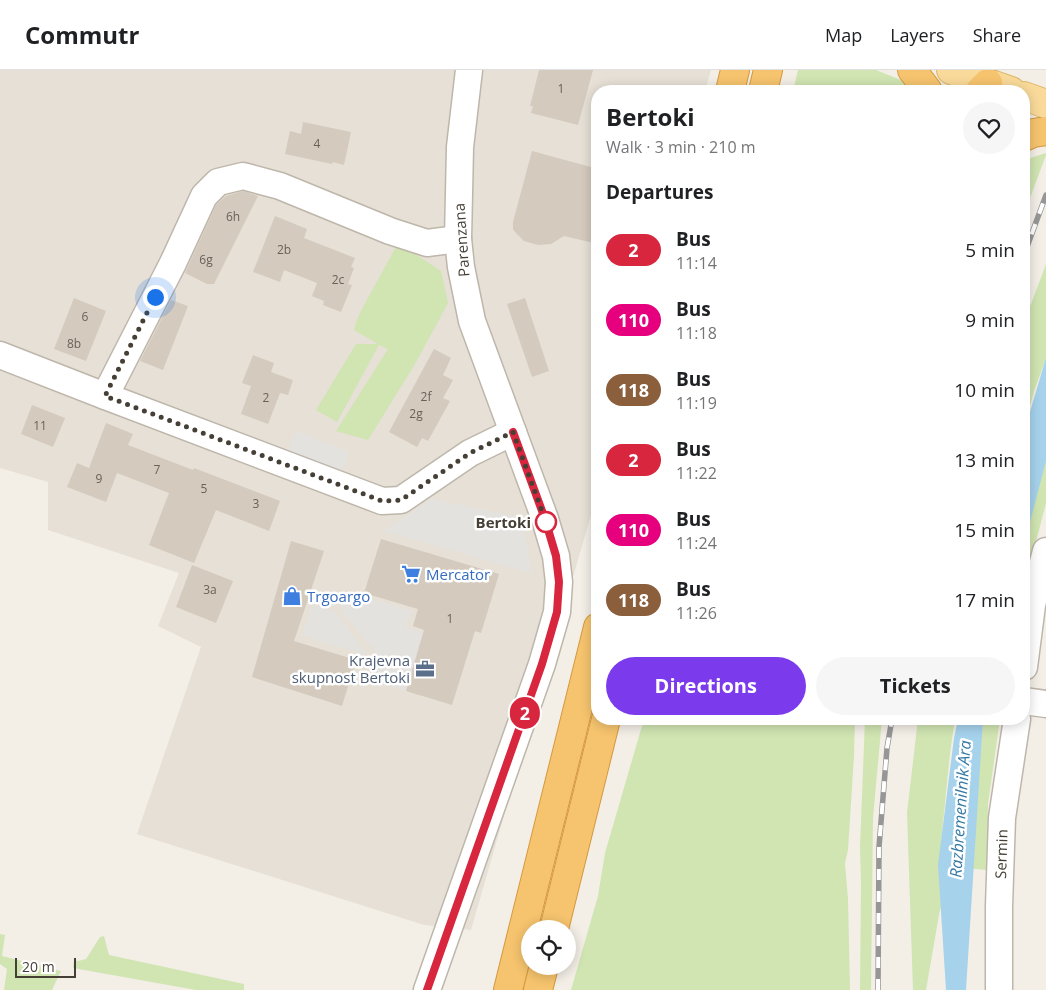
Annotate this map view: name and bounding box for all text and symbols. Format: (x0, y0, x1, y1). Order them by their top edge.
text: Commutr (25, 18, 139, 51)
text: Map (825, 23, 862, 47)
text: Layers (890, 23, 945, 47)
text: Share (973, 23, 1021, 47)
house number: 1 (558, 80, 564, 97)
text: Bertoki (606, 100, 695, 133)
button: heart (963, 102, 1015, 154)
house number: 4 (314, 135, 321, 152)
text: Walk · 3 min · 210 m (606, 136, 756, 158)
text: Departures (606, 179, 713, 205)
street label: Parenzana (448, 202, 474, 278)
house number: 6h (226, 208, 240, 225)
text: Bus (676, 226, 711, 252)
text: 5 min (965, 237, 1015, 263)
text: 2 (628, 238, 639, 262)
house number: 2b (277, 241, 291, 258)
house number: 6g (199, 251, 213, 268)
text: 11:14 (676, 252, 717, 274)
house number: 2c (332, 271, 345, 288)
your location (143, 285, 168, 310)
text: Bus (676, 296, 711, 322)
text: 9 min (965, 307, 1015, 333)
house number: 6 (82, 308, 89, 325)
text: 110 (618, 308, 649, 332)
text: 11:18 (676, 322, 717, 344)
house number: 8b (67, 335, 81, 352)
text: Bus (676, 366, 711, 392)
text: 10 min (954, 377, 1015, 403)
text: 118 (618, 378, 649, 402)
house number: 2f (421, 388, 432, 405)
house number: 2 (263, 389, 270, 406)
text: 11:19 (676, 392, 717, 414)
house number: 2g (409, 405, 423, 422)
house number: 11 (33, 417, 47, 434)
text: Bus (676, 436, 711, 462)
text: 13 min (954, 447, 1015, 473)
text: 2 (628, 448, 639, 472)
house number: 7 (154, 461, 161, 478)
text: 11:22 (676, 462, 717, 484)
house number: 9 (96, 470, 103, 487)
house number: 5 (201, 480, 208, 497)
house number: 3 (253, 495, 260, 512)
text: Bus (676, 506, 711, 532)
marker: Bertoki (535, 511, 557, 533)
place label: Bertoki (476, 512, 531, 532)
text: 15 min (954, 517, 1015, 543)
text: 110 (618, 518, 649, 542)
text: 11:24 (676, 532, 717, 554)
supermarket icon: Mercator (400, 563, 422, 585)
place label: Mercator (426, 564, 490, 584)
text: Bus (676, 576, 711, 602)
house number: 3a (203, 581, 217, 598)
shop icon: Trgoargo (281, 585, 303, 607)
place label: Trgoargo (307, 586, 370, 606)
text: 17 min (954, 587, 1015, 613)
text: 118 (618, 588, 649, 612)
text: 11:26 (676, 602, 717, 624)
house number: 1 (447, 610, 453, 627)
place label: Krajevna skupnost Bertoki (292, 650, 410, 687)
button: Directions (606, 657, 806, 715)
button: Tickets (816, 657, 1015, 715)
office icon: Krajevna skupnost Bertoki (414, 658, 436, 680)
line badge: 2 (509, 697, 541, 729)
text: 2 (520, 701, 530, 725)
water label: Razbremenilnik Ara (944, 740, 976, 878)
street label: Sermin (990, 829, 1012, 879)
map controls (521, 920, 576, 975)
button: locate (521, 920, 576, 975)
scale bar (15, 955, 76, 978)
text: 20 m (22, 957, 55, 976)

